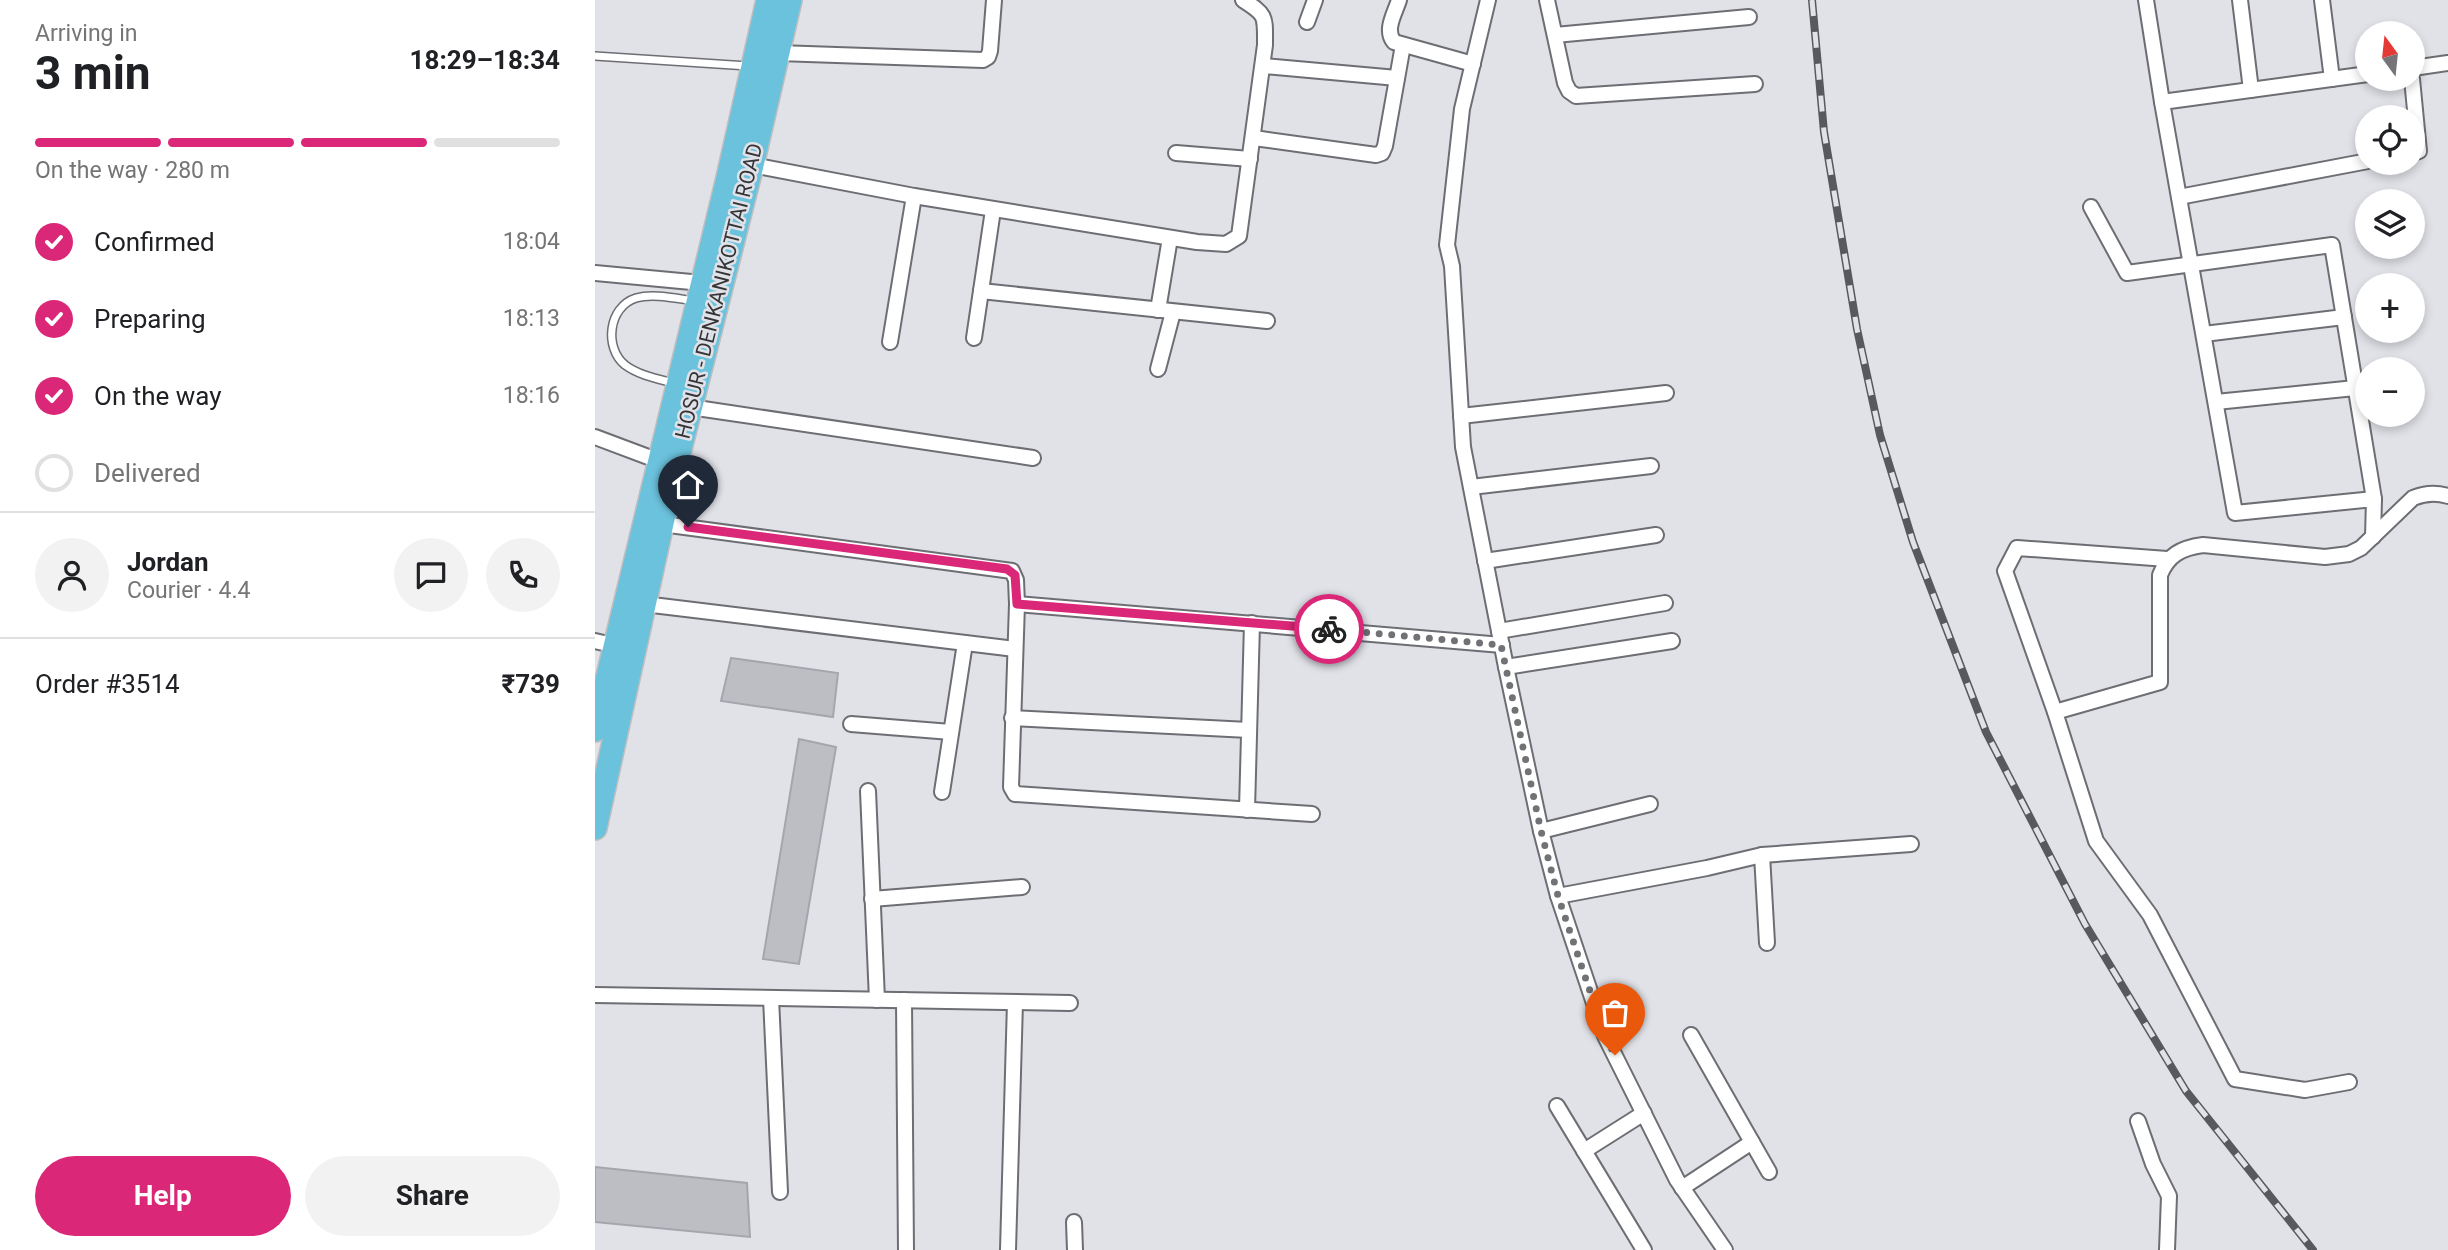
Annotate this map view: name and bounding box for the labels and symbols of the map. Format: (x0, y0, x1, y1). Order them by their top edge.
north arrow (2355, 21, 2425, 91)
street label: HOSUR - DENKANIKOTTAI ROAD (671, 141, 767, 441)
pin (658, 455, 718, 527)
courier (1294, 594, 1364, 664)
pin (1585, 983, 1645, 1055)

